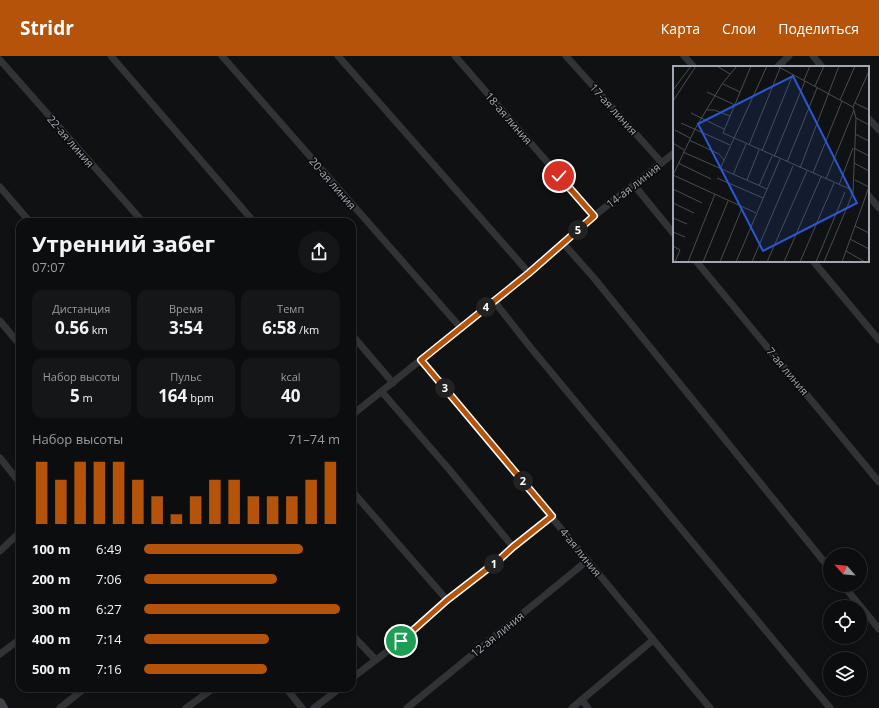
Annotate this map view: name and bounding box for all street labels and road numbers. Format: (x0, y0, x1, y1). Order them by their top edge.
street label: 17-ая линия (587, 80, 641, 138)
street label: 18-ая линия (482, 89, 536, 147)
street label: 22-ая линия (44, 112, 98, 170)
street label: 20-ая линия (306, 154, 360, 212)
street label: 14-ая линия (603, 159, 663, 211)
street label: 7-ая линия (764, 344, 812, 398)
street label: 4-ая линия (557, 525, 605, 579)
street label: 12-ая линия (467, 608, 527, 660)

